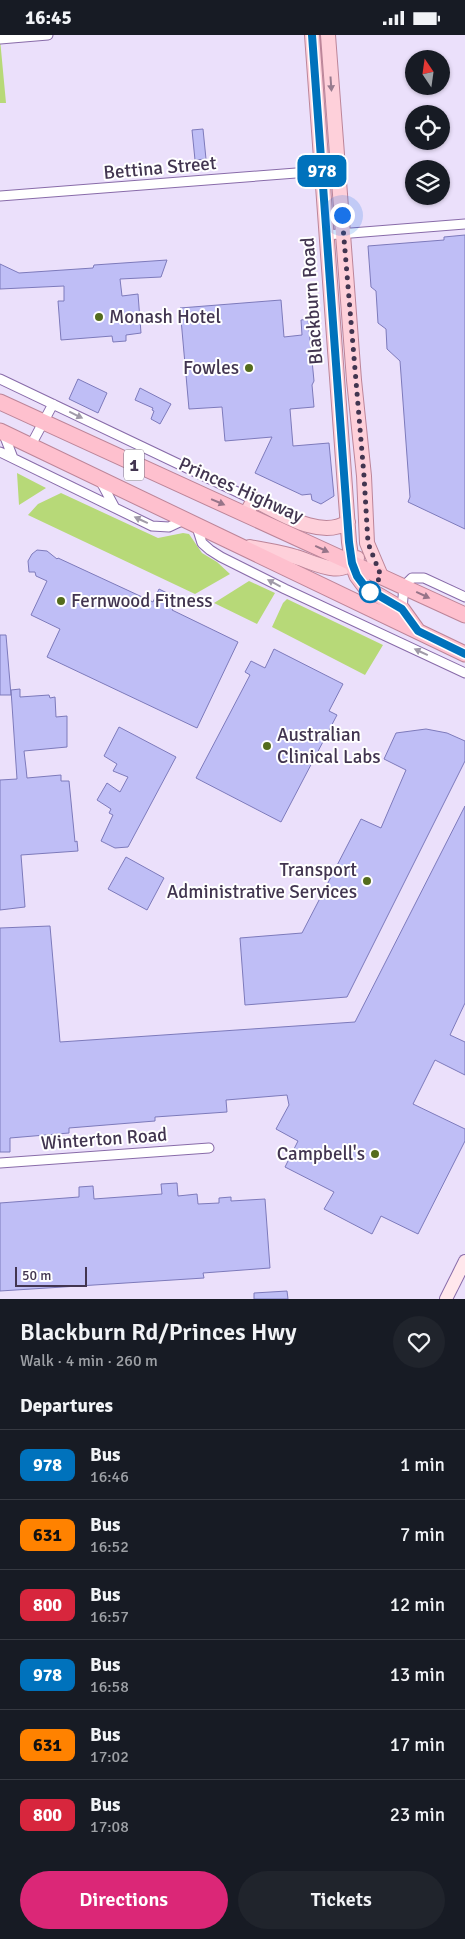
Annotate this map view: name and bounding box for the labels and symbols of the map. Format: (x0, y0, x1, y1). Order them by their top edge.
north arrow (405, 50, 450, 95)
one-way arrow (328, 76, 336, 92)
street label: Bettina Street (103, 151, 218, 185)
line badge: 978 (293, 155, 351, 187)
your location (330, 203, 355, 228)
street label: Blackburn Road (296, 236, 328, 366)
place label: Monash Hotel (109, 305, 221, 329)
marker: Monash Hotel (93, 311, 105, 323)
place label: Fowles (183, 356, 239, 380)
marker: Fowles (243, 362, 255, 374)
one-way arrow (68, 411, 83, 419)
road number: 1 (124, 449, 144, 481)
street label: Princes Highway (175, 452, 307, 528)
one-way arrow (211, 499, 225, 507)
one-way arrow (134, 516, 148, 524)
one-way arrow (315, 544, 330, 553)
one-way arrow (266, 579, 281, 587)
unlabelled marker (359, 581, 381, 603)
place label: Fernwood Fitness (71, 589, 213, 613)
one-way arrow (416, 591, 430, 599)
marker: Fernwood Fitness (55, 595, 67, 607)
one-way arrow (414, 648, 428, 656)
place label: Australian Clinical Labs (277, 723, 381, 769)
marker: Australian Clinical Labs (261, 740, 273, 752)
place label: Transport Administrative Services (167, 858, 357, 904)
marker: Transport Administrative Services (361, 875, 373, 887)
street label: Winterton Road (40, 1123, 168, 1155)
place label: Campbell's (277, 1142, 365, 1166)
marker: Campbell's (369, 1148, 381, 1160)
scale bar (15, 1264, 88, 1287)

